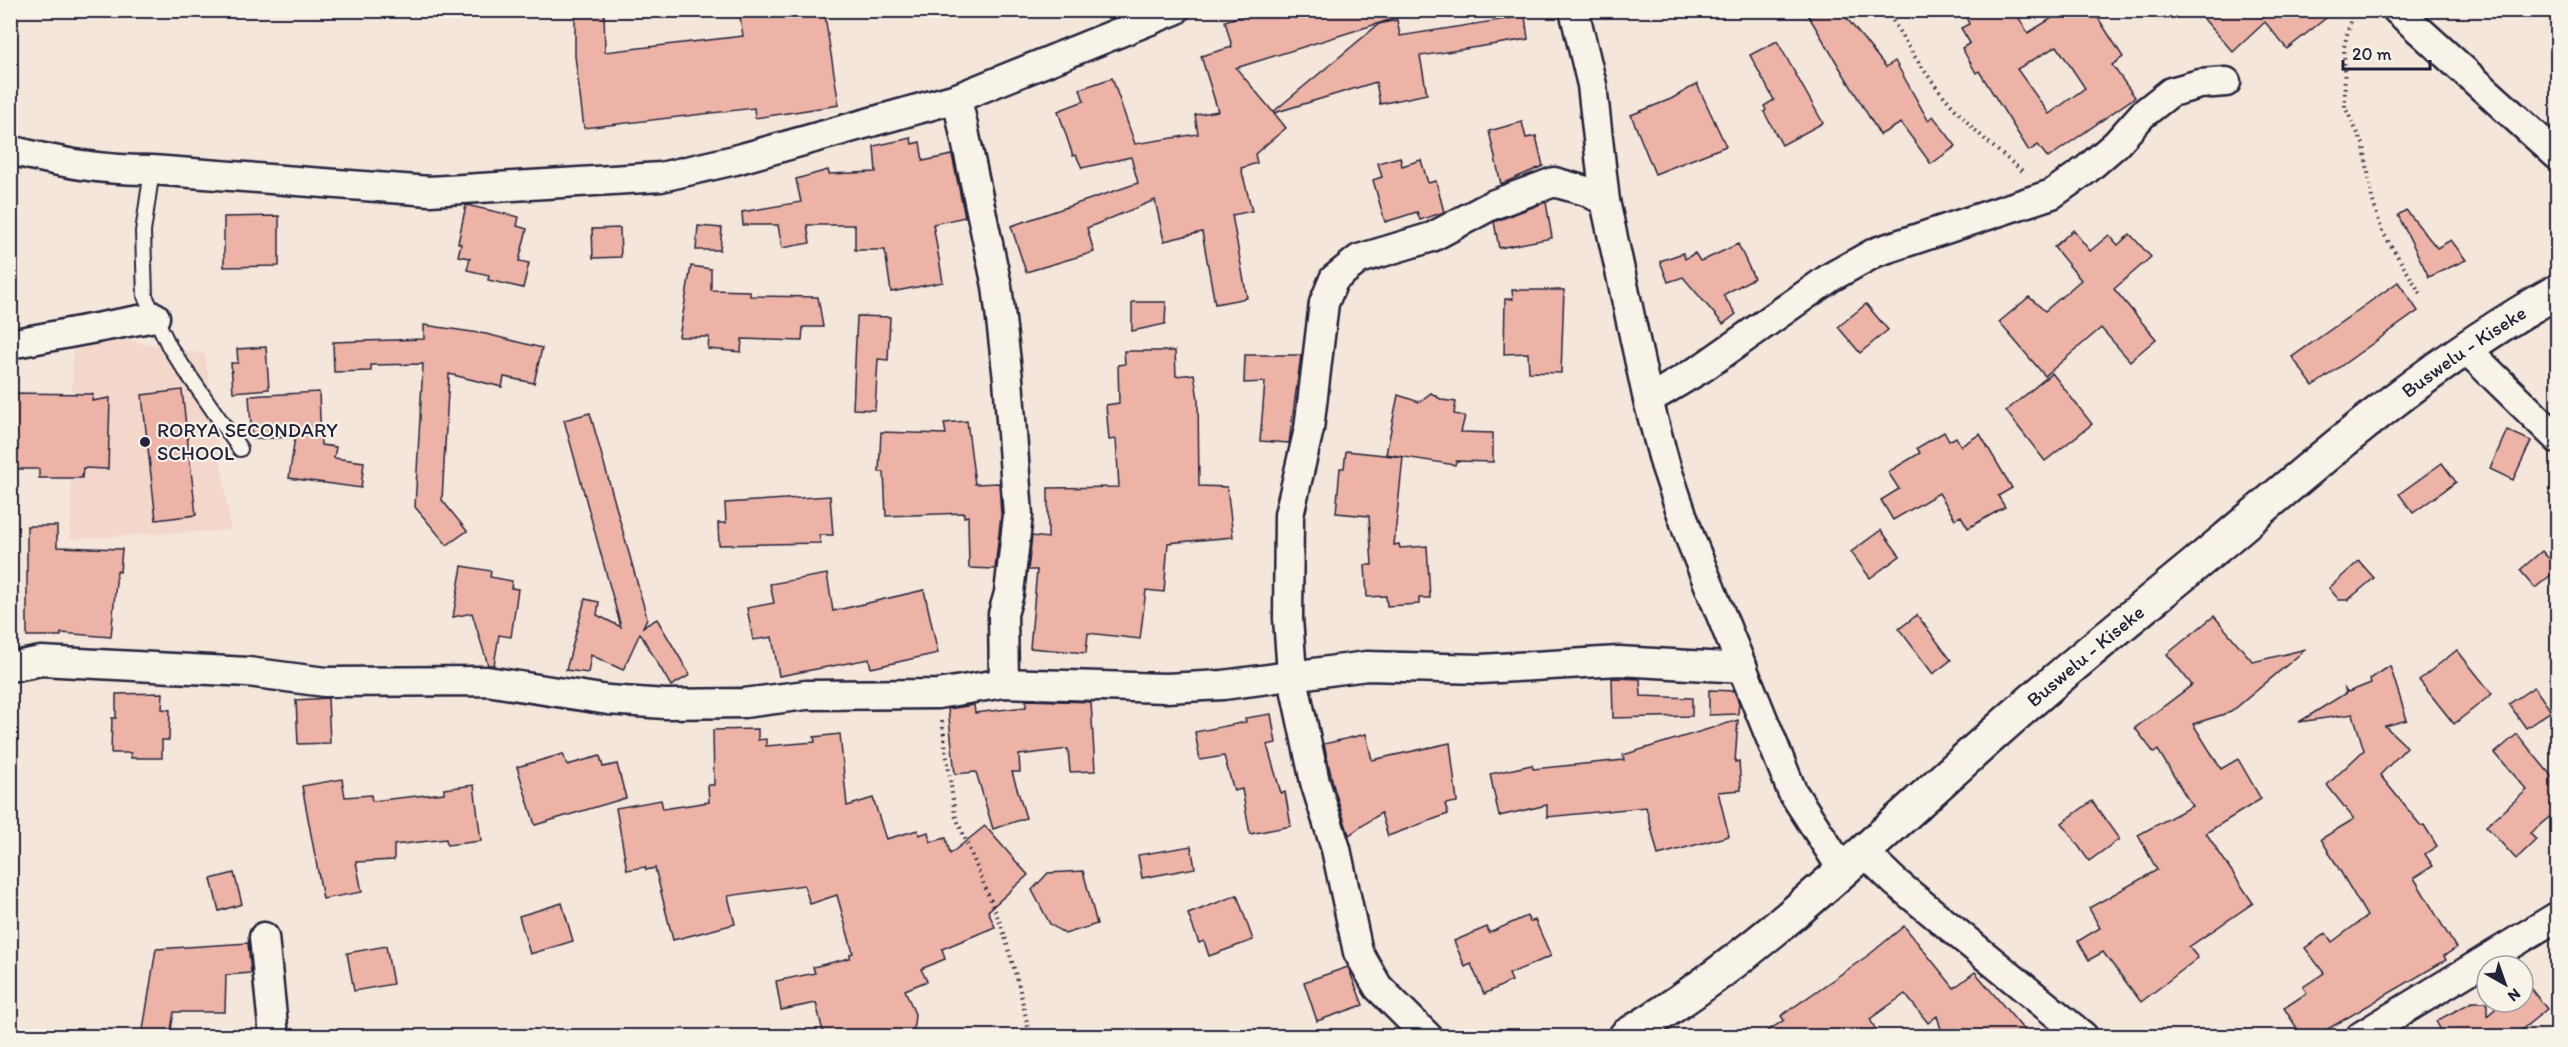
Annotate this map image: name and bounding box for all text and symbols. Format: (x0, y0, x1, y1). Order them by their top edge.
scale bar (2343, 33, 2430, 71)
text: 20 m (2352, 43, 2392, 65)
street label: Buswelu - Kiseke (2397, 300, 2530, 403)
place label: RORYA SECONDARY SCHOOL (157, 418, 338, 465)
marker: RORYA SECONDARY SCHOOL (138, 435, 152, 449)
street label: Buswelu - Kiseke (2021, 600, 2149, 712)
north arrow (2475, 954, 2535, 1014)
text: N (2504, 984, 2525, 1006)

